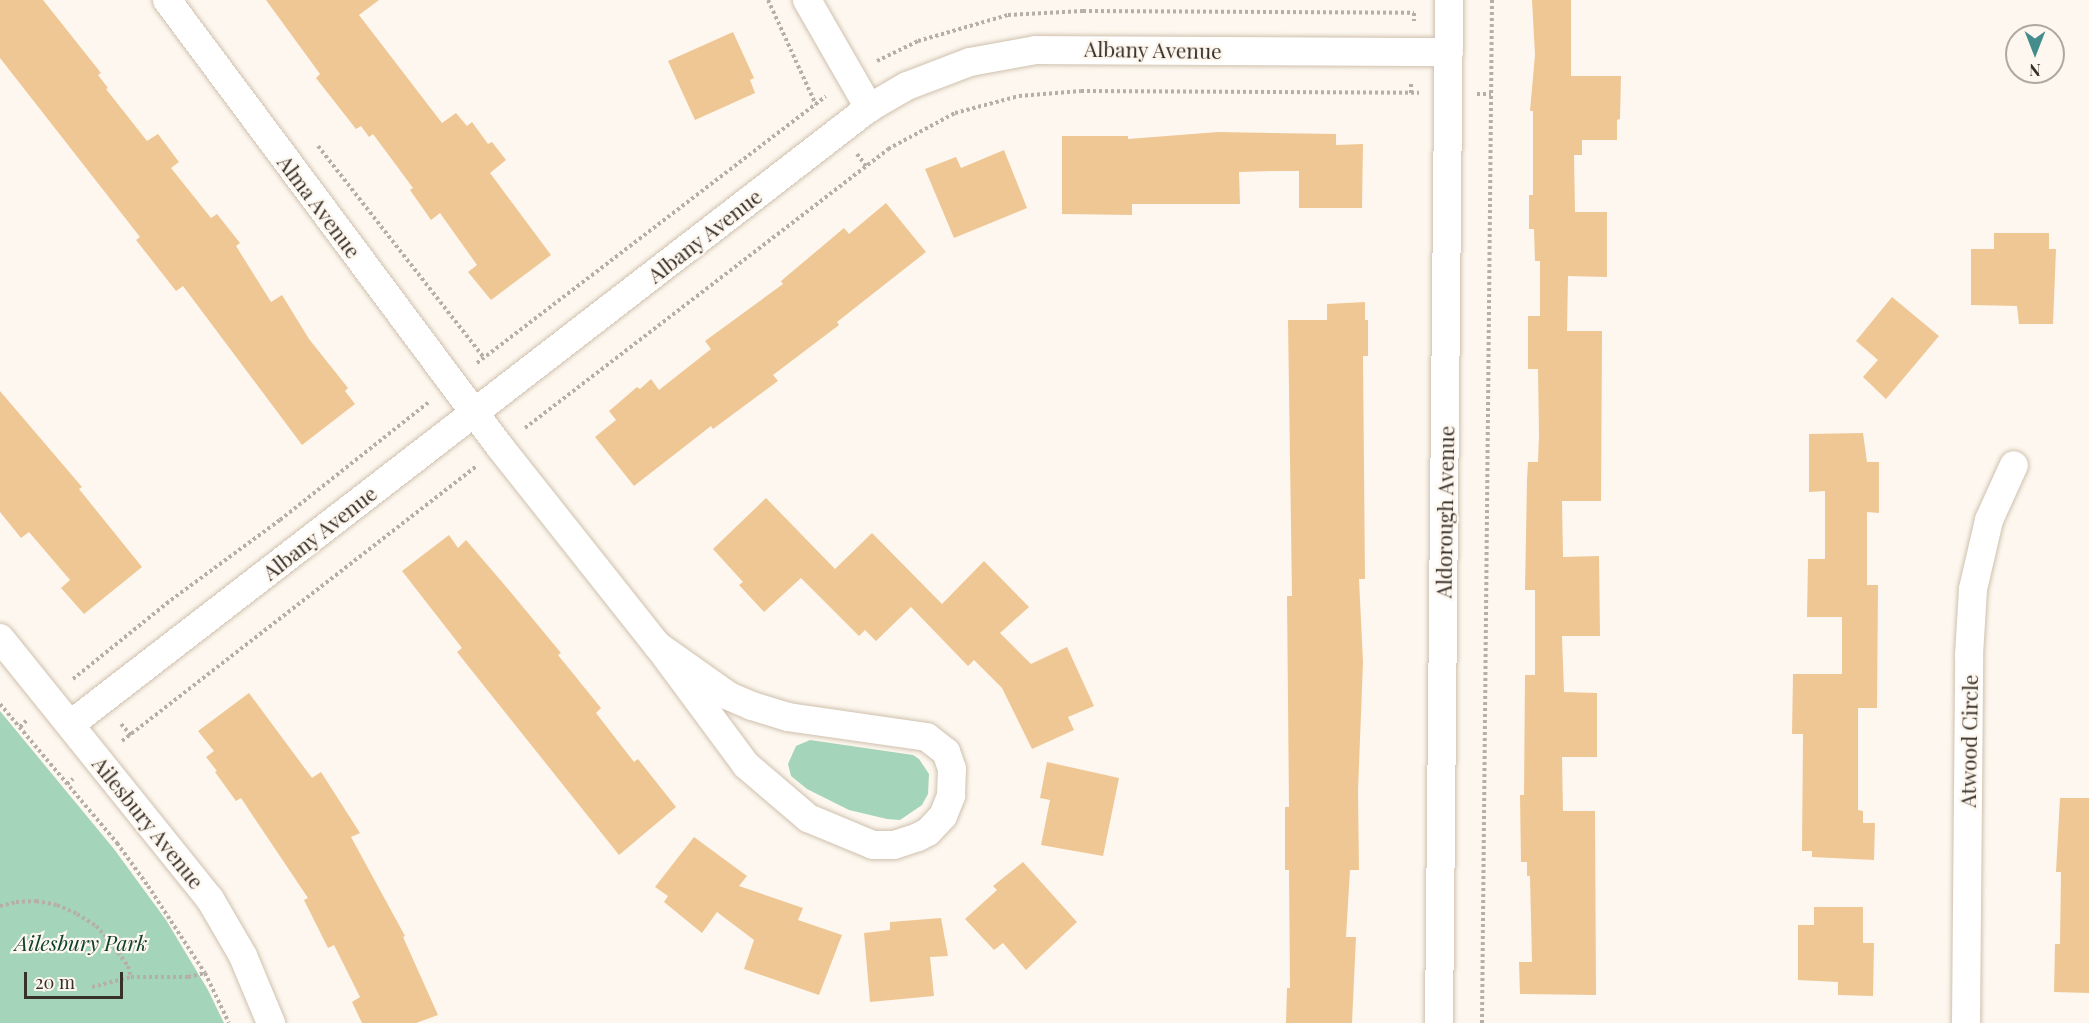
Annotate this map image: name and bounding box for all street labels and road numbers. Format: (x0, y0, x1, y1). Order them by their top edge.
street label: Albany Avenue (1083, 35, 1223, 63)
street label: Alma Avenue (273, 149, 367, 263)
street label: Albany Avenue (641, 182, 767, 288)
street label: Aldorough Avenue (1430, 425, 1458, 599)
street label: Albany Avenue (256, 479, 382, 585)
street label: Atwood Circle (1954, 674, 1982, 808)
street label: Ailesbury Avenue (88, 750, 210, 894)

